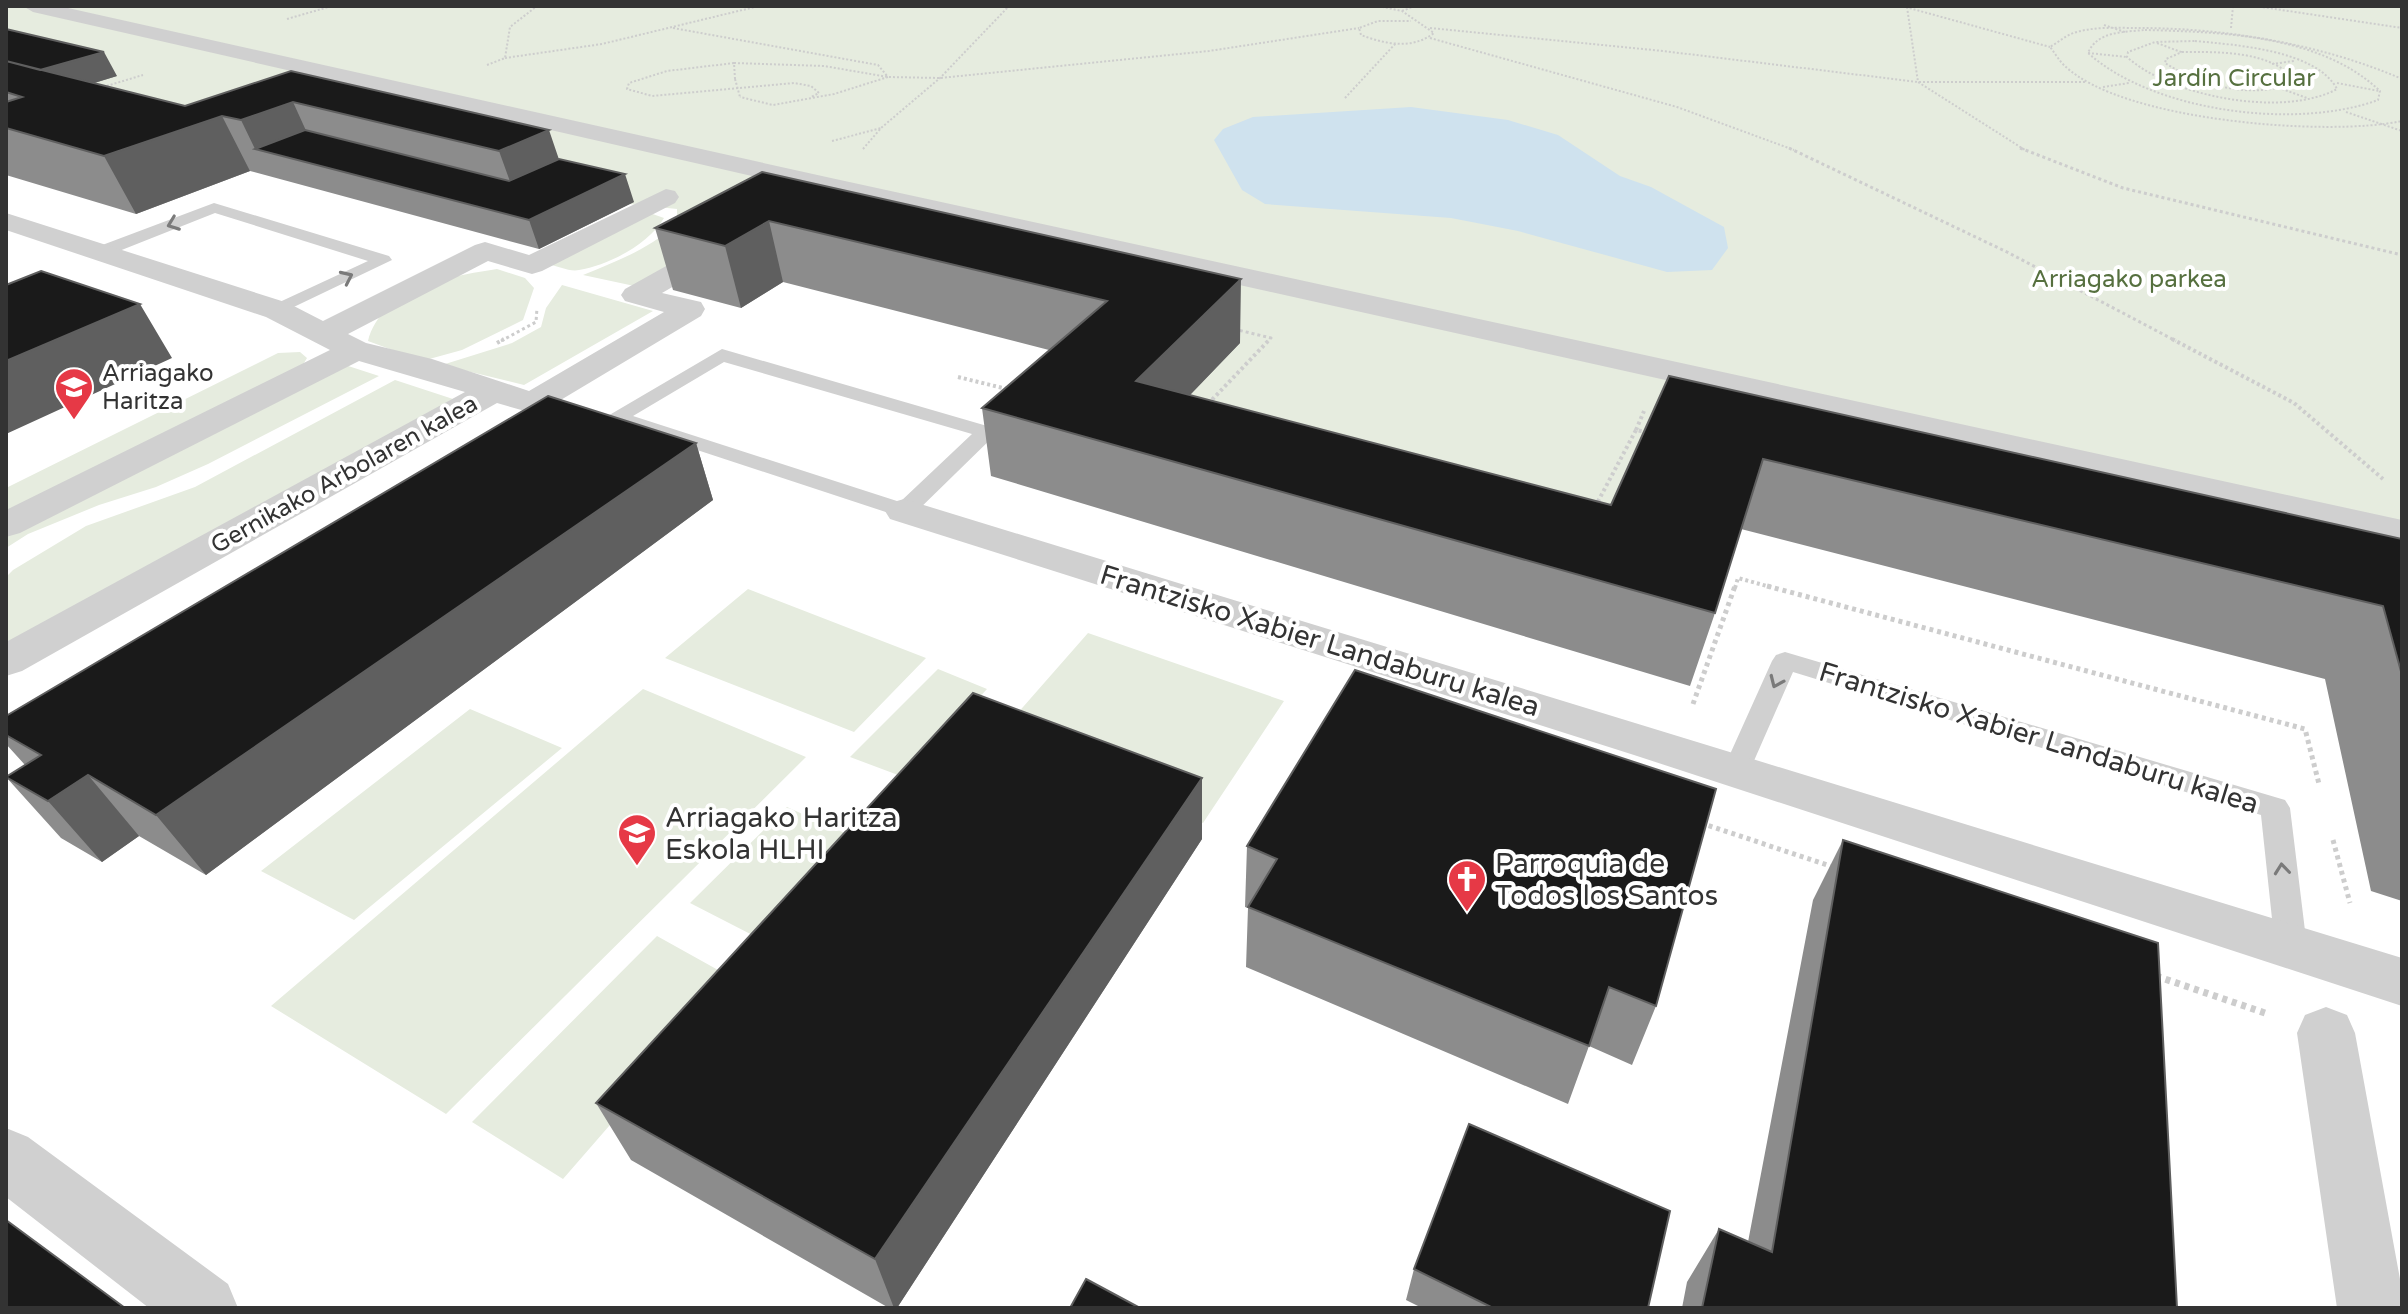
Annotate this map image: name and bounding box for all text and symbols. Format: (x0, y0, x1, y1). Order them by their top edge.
park label: Jardín Circular (2152, 64, 2316, 93)
one-way arrow (167, 214, 181, 231)
park label: Arriagako parkea (2031, 265, 2227, 294)
one-way arrow (339, 271, 354, 287)
place label: Arriagako Haritza (102, 359, 214, 416)
school or university icon: Arriagako Haritza (53, 366, 95, 421)
street label: Gernikako Arbolaren kalea (206, 389, 483, 560)
street label: Frantzisko Xabier Landaburu kalea (1096, 558, 1544, 724)
street label: Frantzisko Xabier Landaburu kalea (1815, 655, 2263, 821)
one-way arrow (1769, 673, 1785, 688)
place label: Arriagako Haritza Eskola HLHI (665, 801, 898, 867)
school or university icon: Arriagako Haritza Eskola HLHI (616, 812, 658, 867)
place label: Parroquia de Todos los Santos (1495, 847, 1718, 913)
church icon: Parroquia de Todos los Santos (1446, 858, 1488, 913)
one-way arrow (2274, 862, 2291, 876)

